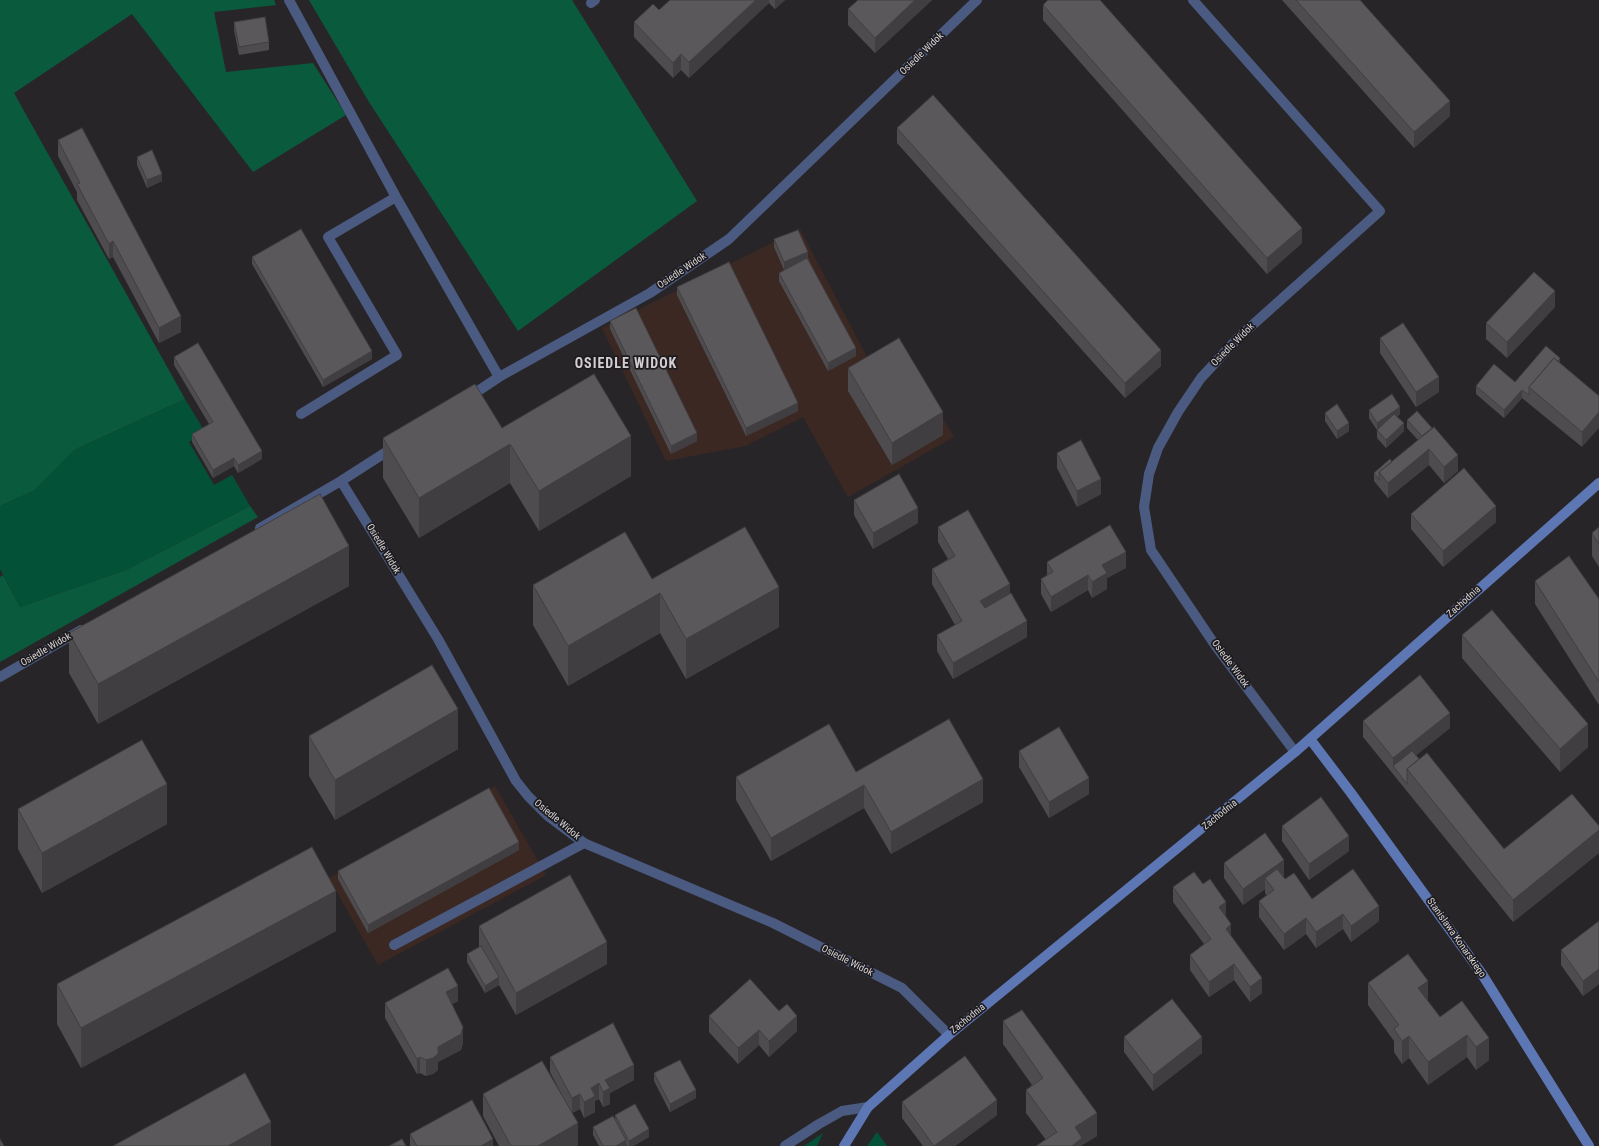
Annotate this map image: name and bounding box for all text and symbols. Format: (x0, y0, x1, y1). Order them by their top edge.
street label: Osiedle Widok (898, 30, 946, 78)
street label: Osiedle Widok (655, 250, 709, 292)
street label: Osiedle Widok (1209, 321, 1257, 369)
district label: OSIEDLE WIDOK (575, 356, 677, 372)
street label: Osiedle Widok (363, 522, 403, 576)
street label: Zachodnia (1445, 584, 1483, 620)
street label: Osiedle Widok (19, 631, 73, 669)
street label: Osiedle Widok (1209, 638, 1251, 690)
street label: Osiedle Widok (532, 797, 582, 843)
street label: Zachodnia (1200, 797, 1240, 833)
street label: Stanisława Konarskiego (1424, 896, 1488, 980)
street label: Osiedle Widok (819, 943, 875, 979)
street label: Zachodnia (948, 1001, 988, 1037)

